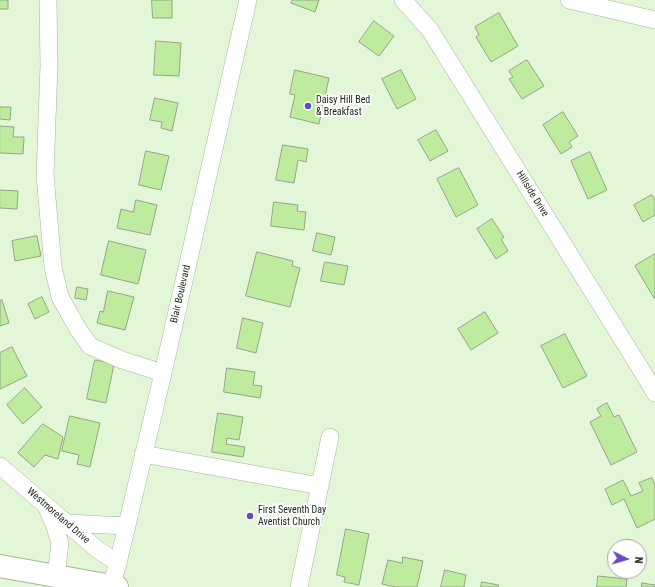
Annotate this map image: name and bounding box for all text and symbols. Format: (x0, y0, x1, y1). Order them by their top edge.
place label: Daisy Hill Bed & Breakfast (316, 94, 370, 118)
marker: Daisy Hill Bed & Breakfast (303, 101, 313, 111)
street label: Hillside Drive (513, 169, 551, 219)
street label: Blair Boulevard (168, 264, 194, 324)
street label: Westmoreland Drive (24, 486, 92, 546)
place label: First Seventh Day Aventist Church (258, 504, 326, 528)
marker: First Seventh Day Aventist Church (245, 511, 255, 521)
north arrow (607, 539, 647, 579)
text: N (632, 556, 645, 564)

